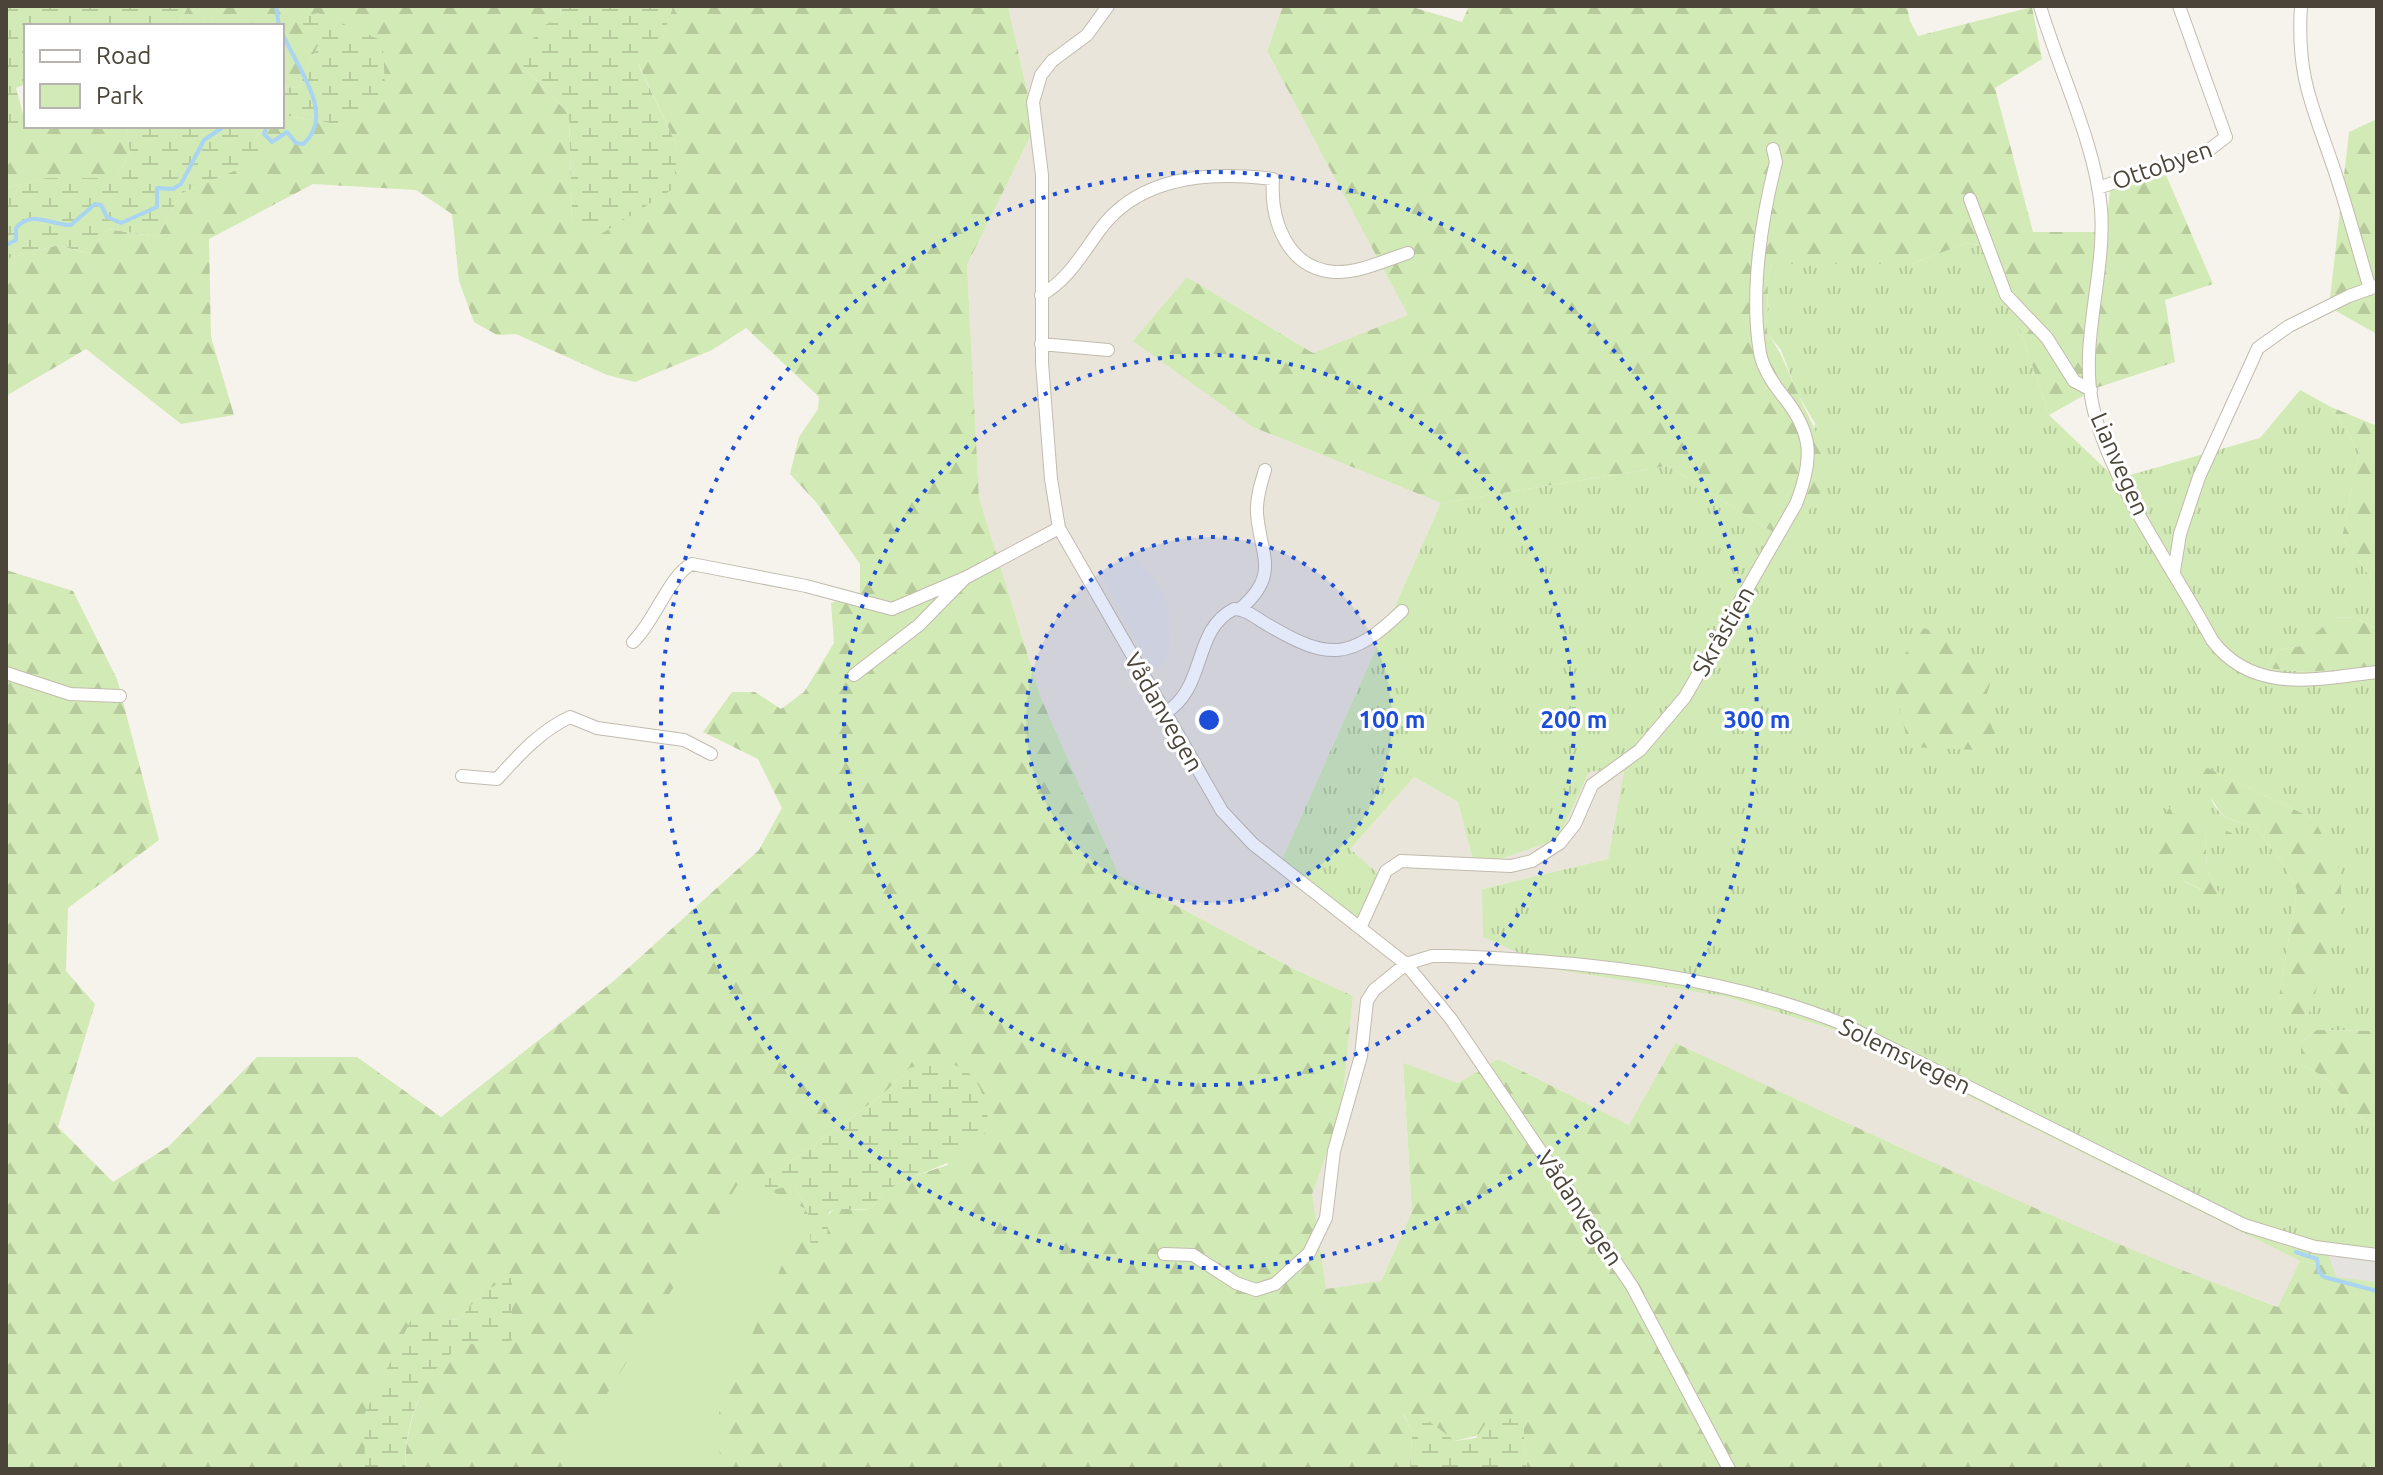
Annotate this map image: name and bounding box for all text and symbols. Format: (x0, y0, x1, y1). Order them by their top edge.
legend (24, 24, 284, 128)
text: Road (96, 42, 151, 69)
text: Park (96, 82, 144, 109)
street label: Ottobyen (2108, 135, 2216, 195)
street label: Lianvegen (2085, 408, 2155, 520)
street label: Skråstien (1687, 581, 1759, 681)
street label: Vådanvegen (1119, 648, 1209, 776)
centre of rings (1195, 706, 1223, 734)
text: 100 m (1359, 706, 1425, 733)
text: 200 m (1541, 706, 1607, 733)
text: 300 m (1724, 706, 1790, 733)
street label: Solemsvegen (1835, 1013, 1975, 1099)
street label: Vådanvegen (1532, 1145, 1628, 1271)

